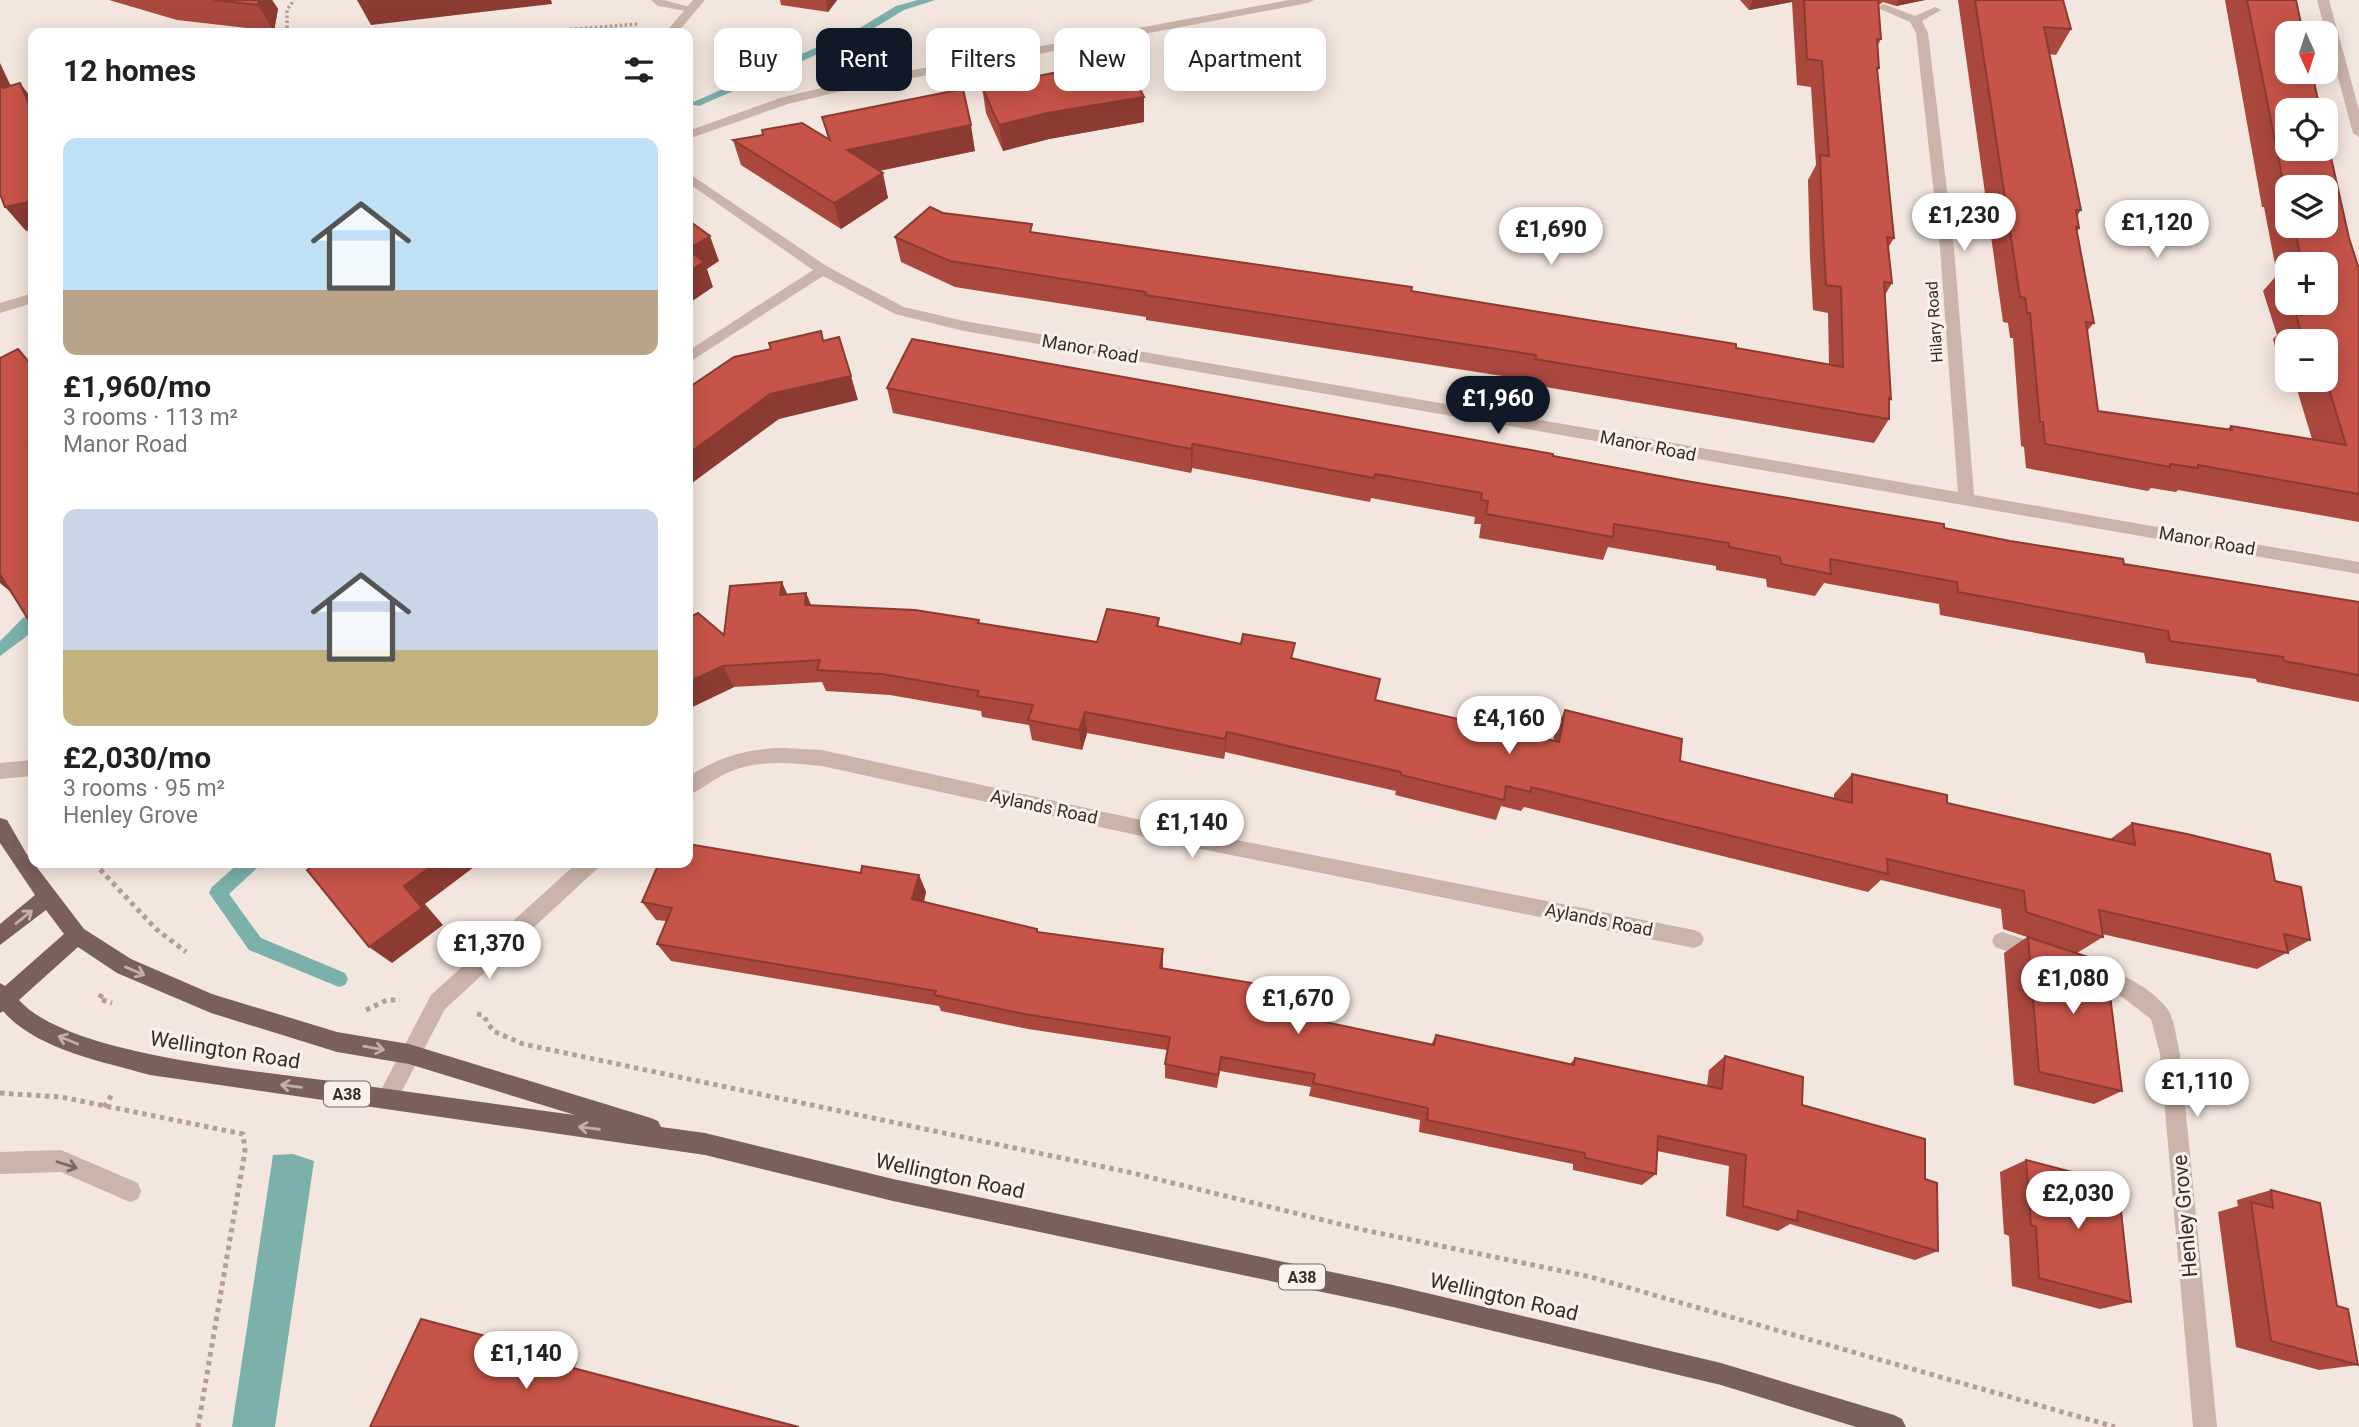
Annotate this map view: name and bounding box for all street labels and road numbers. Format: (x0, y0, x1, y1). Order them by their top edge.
street label: Hilary Road (1922, 281, 1947, 363)
street label: Manor Road (1040, 330, 1140, 367)
street label: Manor Road (1598, 426, 1698, 465)
street label: Manor Road (2157, 522, 2257, 559)
street label: Aylands Road (989, 785, 1100, 828)
street label: Aylands Road (1544, 899, 1655, 940)
street label: Wellington Road (148, 1026, 302, 1074)
road number: A38 (324, 1082, 370, 1106)
street label: Wellington Road (873, 1148, 1027, 1204)
street label: Henley Grove (2168, 1154, 2202, 1278)
road number: A38 (1279, 1264, 1325, 1289)
street label: Wellington Road (1427, 1268, 1581, 1326)

